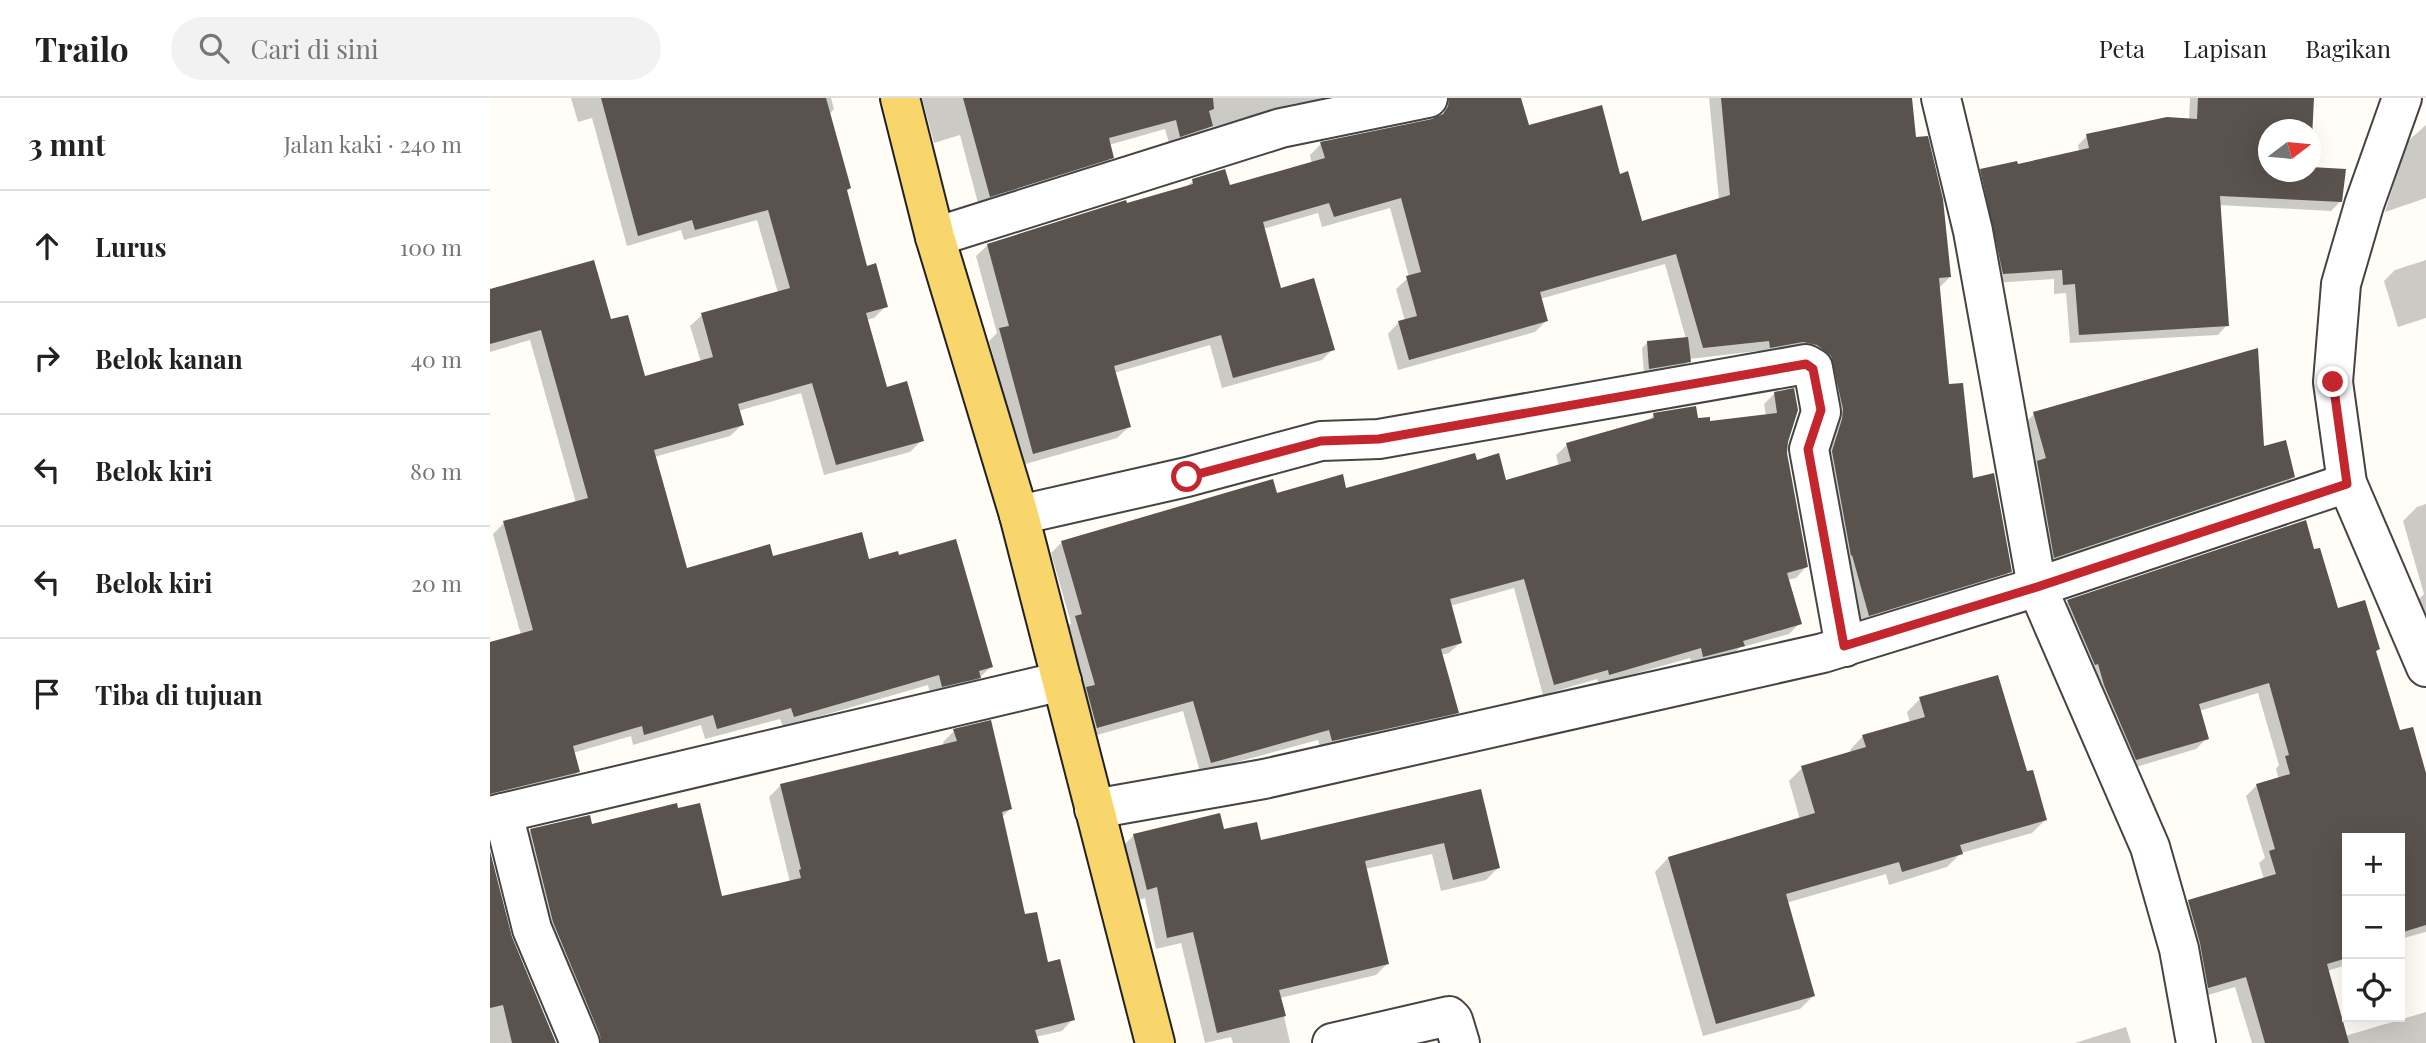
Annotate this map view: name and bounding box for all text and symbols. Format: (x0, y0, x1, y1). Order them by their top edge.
search box (171, 17, 661, 80)
text: Trailo (35, 26, 129, 70)
icon: search (195, 29, 233, 67)
text: Cari di sini (251, 31, 379, 66)
text: Peta (2099, 32, 2145, 64)
text: Lapisan (2183, 32, 2267, 64)
text: Bagikan (2305, 32, 2391, 64)
north arrow (2258, 119, 2321, 182)
text: 3 mnt (28, 124, 106, 164)
text: Jalan kaki · 240 m (284, 128, 462, 159)
icon: ahead (28, 227, 66, 265)
text: Lurus (95, 229, 167, 264)
text: 100 m (400, 231, 462, 262)
icon: right (28, 339, 66, 377)
text: Belok kanan (95, 341, 243, 376)
text: 40 m (411, 343, 462, 374)
route end (2317, 366, 2348, 397)
icon: left (28, 451, 66, 489)
text: Belok kiri (95, 453, 212, 488)
text: 80 m (410, 455, 462, 486)
route start (1171, 461, 1202, 492)
icon: left (28, 563, 66, 601)
text: Belok kiri (95, 565, 212, 600)
text: 20 m (411, 567, 462, 598)
icon: arrive (28, 675, 66, 713)
text: Tiba di tujuan (95, 677, 263, 712)
map controls (2342, 833, 2405, 1022)
button: + (2342, 833, 2405, 896)
button: − (2342, 896, 2405, 959)
button: locate (2342, 959, 2405, 1022)

